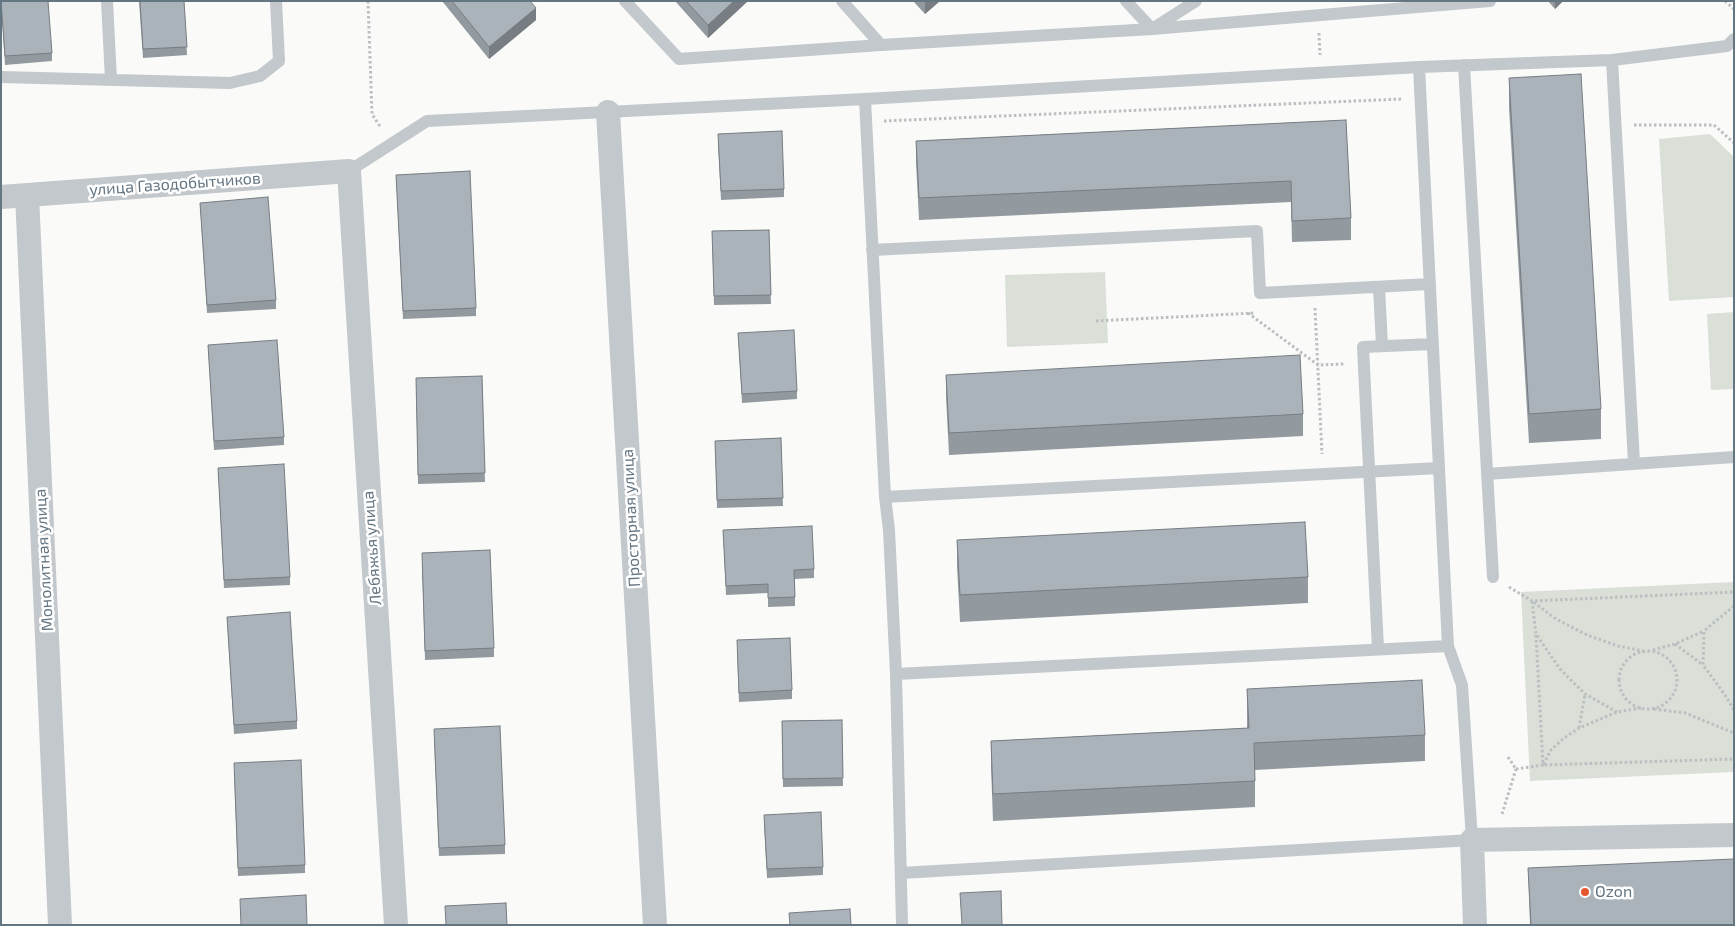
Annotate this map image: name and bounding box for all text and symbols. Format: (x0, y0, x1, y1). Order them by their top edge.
street label: улица Газодобытчиков (89, 168, 261, 200)
street label: Просторная улица (618, 448, 644, 588)
street label: Монолитная улица (31, 488, 57, 632)
street label: Лебяжья улица (358, 490, 386, 606)
place label: Ozon (1595, 882, 1632, 902)
marker: Ozon (1579, 886, 1591, 898)

